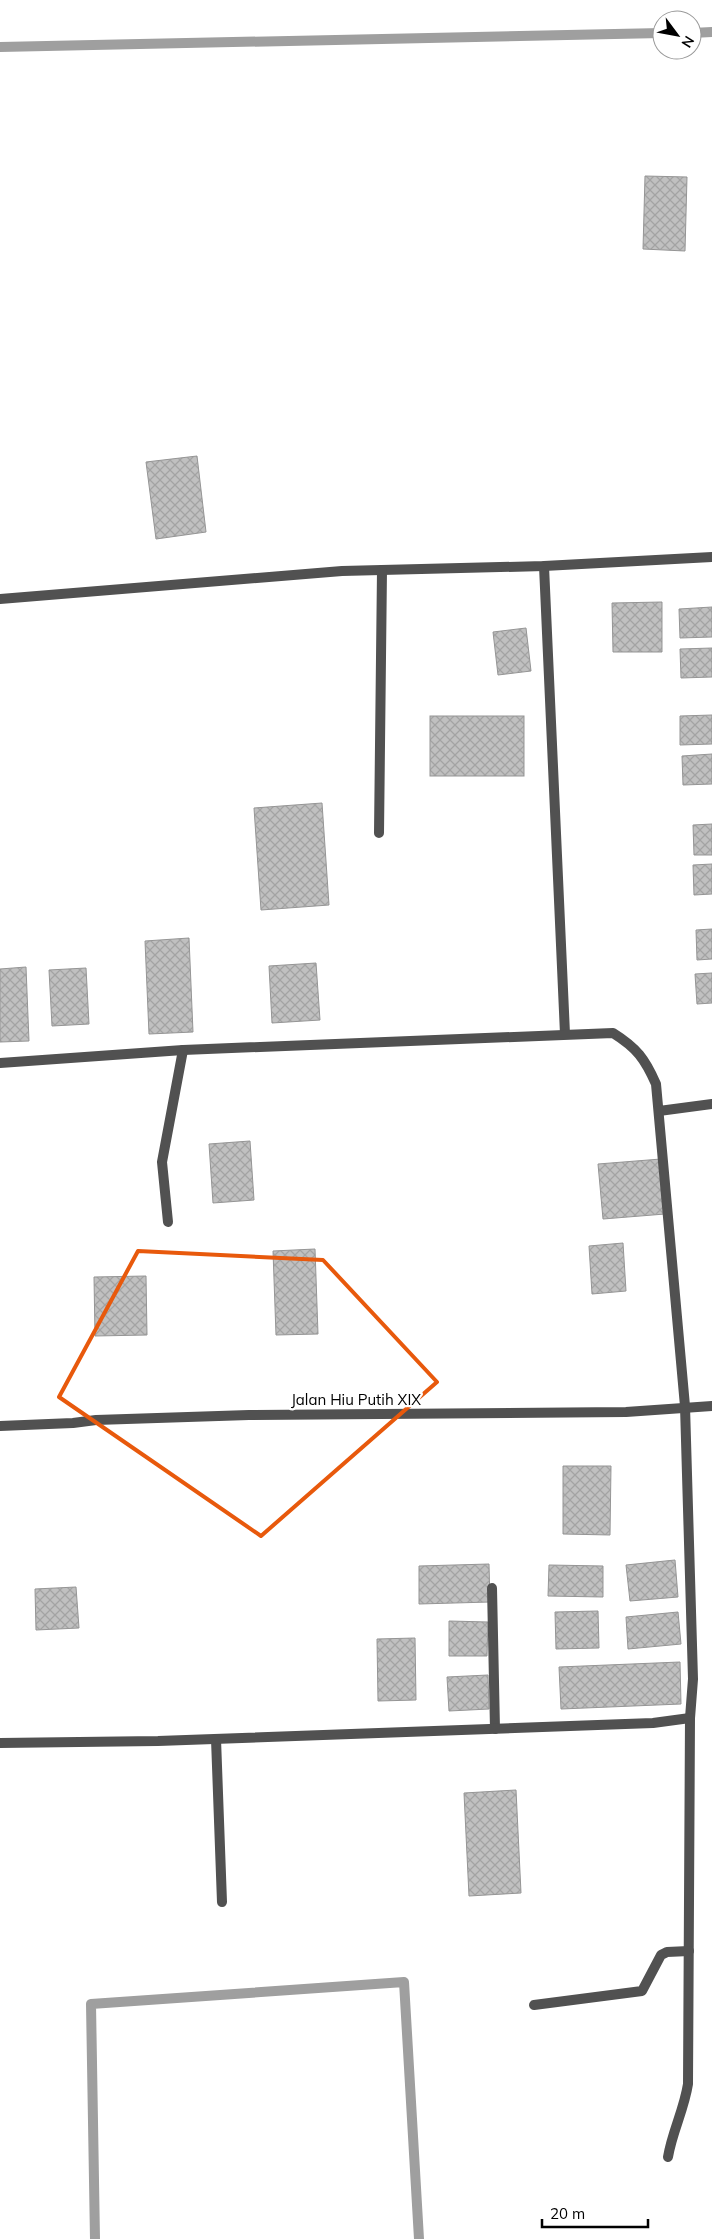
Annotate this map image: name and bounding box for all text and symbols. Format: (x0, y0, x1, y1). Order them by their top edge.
north arrow (652, 10, 702, 60)
text: N (678, 33, 698, 51)
street label: Jalan Hiu Putih XIX (291, 1390, 421, 1409)
scale bar (542, 2196, 648, 2228)
text: 20 m (550, 2204, 585, 2223)

